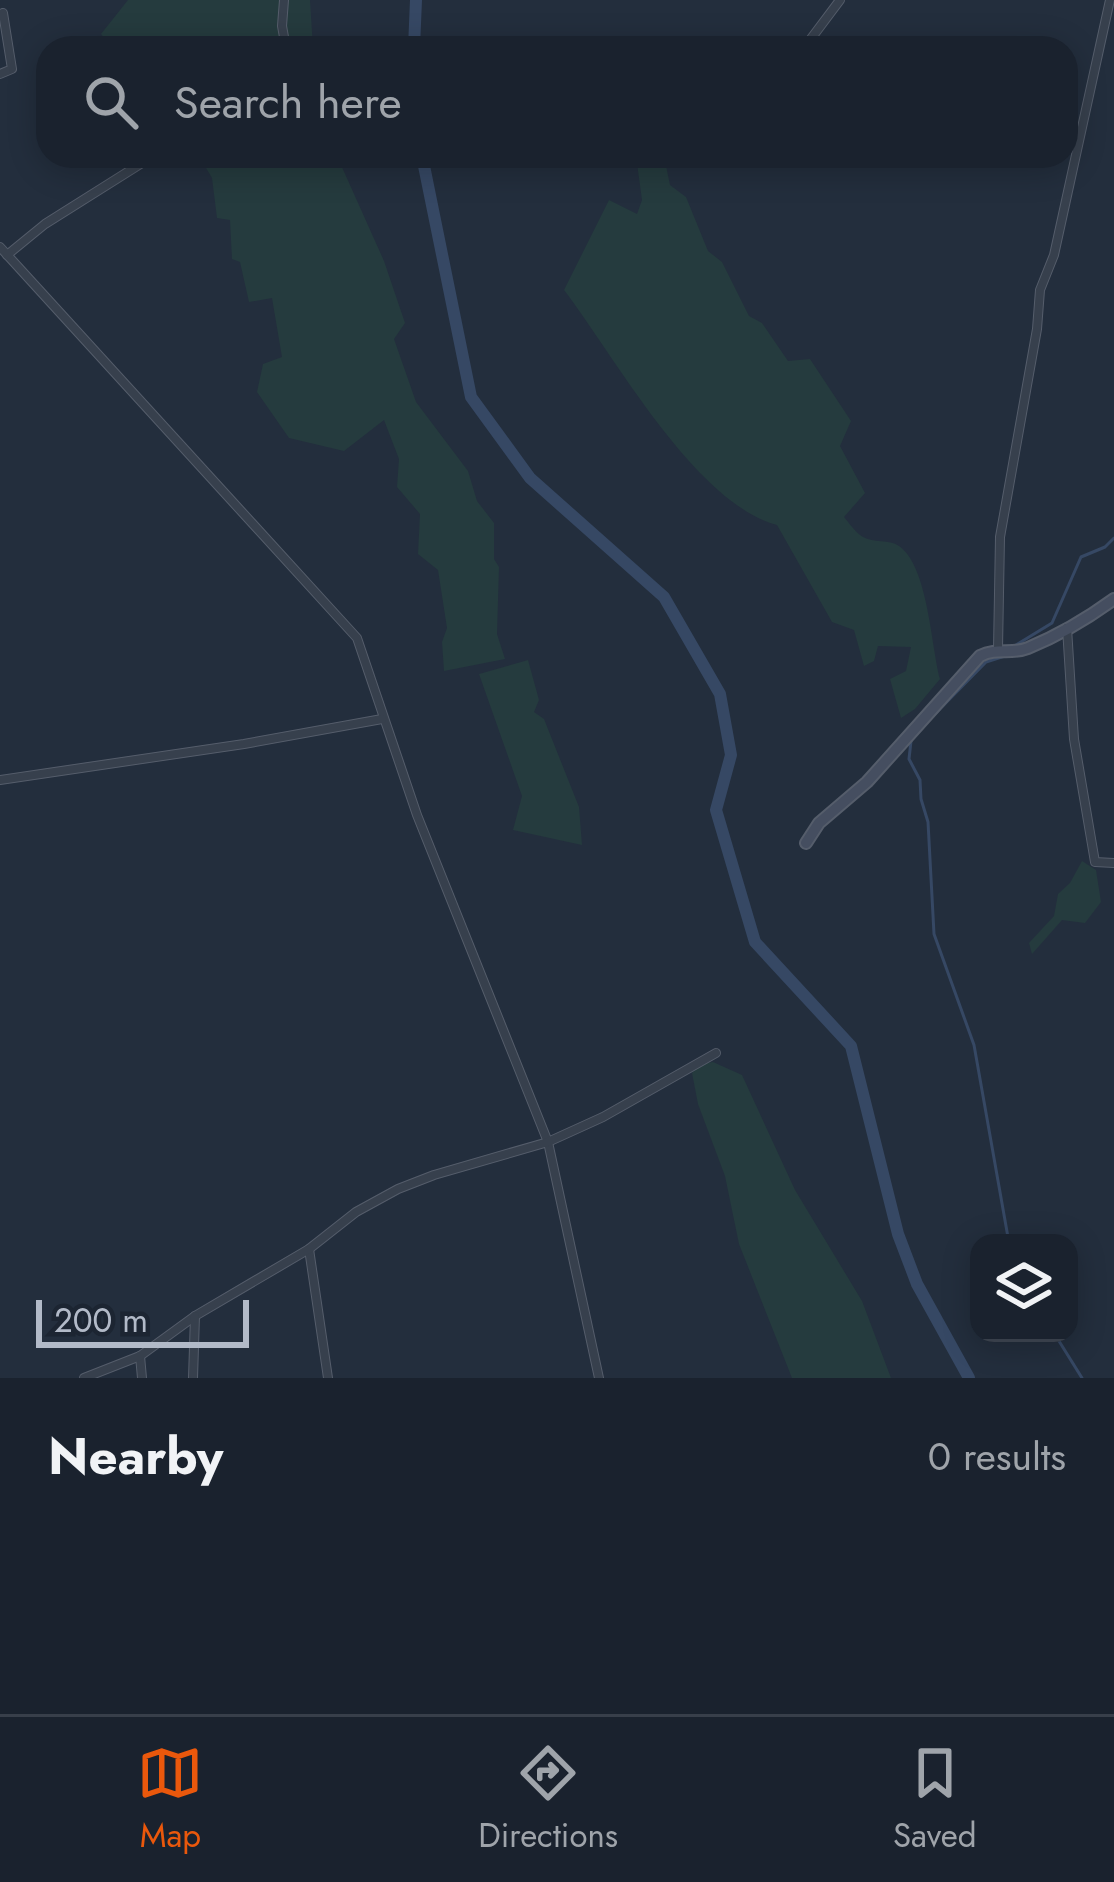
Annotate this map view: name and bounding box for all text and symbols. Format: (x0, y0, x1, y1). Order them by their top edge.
search box (36, 36, 1078, 168)
icon: search (78, 69, 144, 135)
text: Search here (174, 70, 402, 135)
map controls (970, 1234, 1078, 1342)
button: layers (970, 1234, 1078, 1342)
scale bar (36, 1294, 249, 1347)
text: 200 m (54, 1297, 148, 1344)
text: Nearby (48, 1419, 223, 1493)
text: 0 results (928, 1428, 1066, 1485)
tab: Map (137, 1740, 203, 1859)
tab: Directions (478, 1740, 618, 1859)
tab: Saved (893, 1740, 977, 1859)

